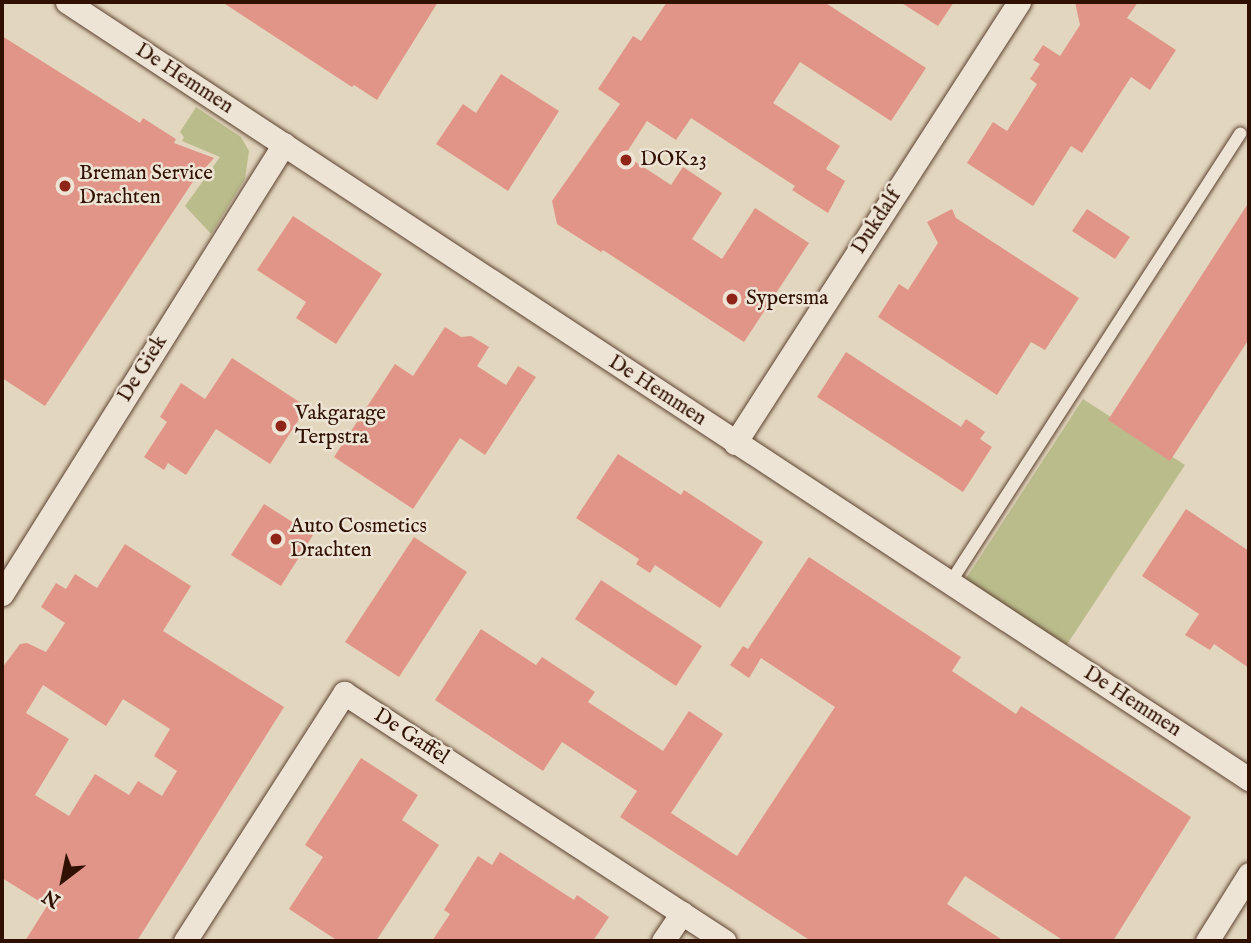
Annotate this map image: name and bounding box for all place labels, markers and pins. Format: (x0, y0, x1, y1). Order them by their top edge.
place label: DOK23 (640, 147, 707, 173)
marker: DOK23 (618, 152, 634, 168)
place label: Breman Service Drachten (79, 161, 213, 211)
marker: Breman Service Drachten (57, 178, 73, 194)
place label: Sypersma (746, 286, 828, 312)
marker: Sypersma (724, 291, 740, 307)
place label: Vakgarage Terpstra (295, 401, 386, 451)
marker: Vakgarage Terpstra (273, 418, 289, 434)
place label: Auto Cosmetics Drachten (290, 514, 427, 564)
marker: Auto Cosmetics Drachten (268, 531, 284, 547)

